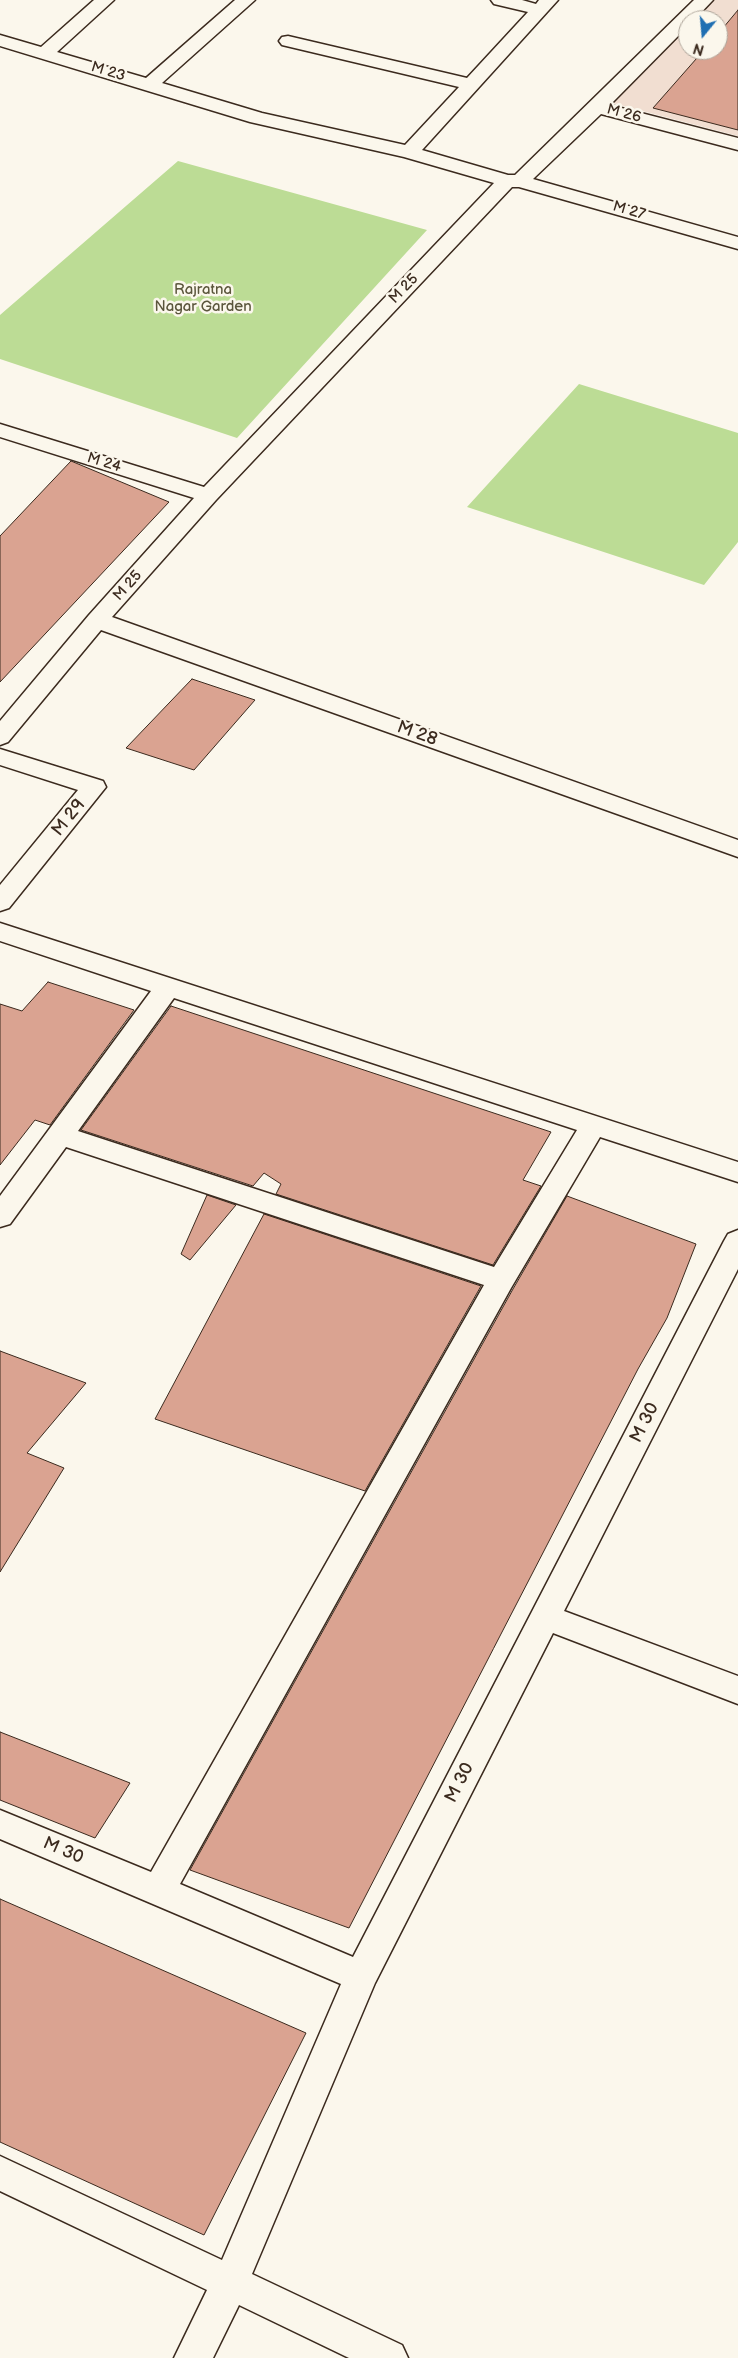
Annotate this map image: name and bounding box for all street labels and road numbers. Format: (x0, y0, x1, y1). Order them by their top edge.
street label: M 23 (89, 58, 127, 86)
street label: M 26 (605, 101, 643, 127)
street label: M 27 (611, 198, 647, 224)
street label: M 25 (386, 270, 422, 308)
street label: M 24 (85, 449, 123, 477)
street label: M 25 (110, 567, 146, 605)
street label: M 28 (394, 717, 440, 751)
street label: M 29 (48, 795, 90, 841)
street label: M 30 (626, 1399, 664, 1447)
street label: M 30 (441, 1759, 479, 1807)
street label: M 30 (39, 1833, 87, 1869)

